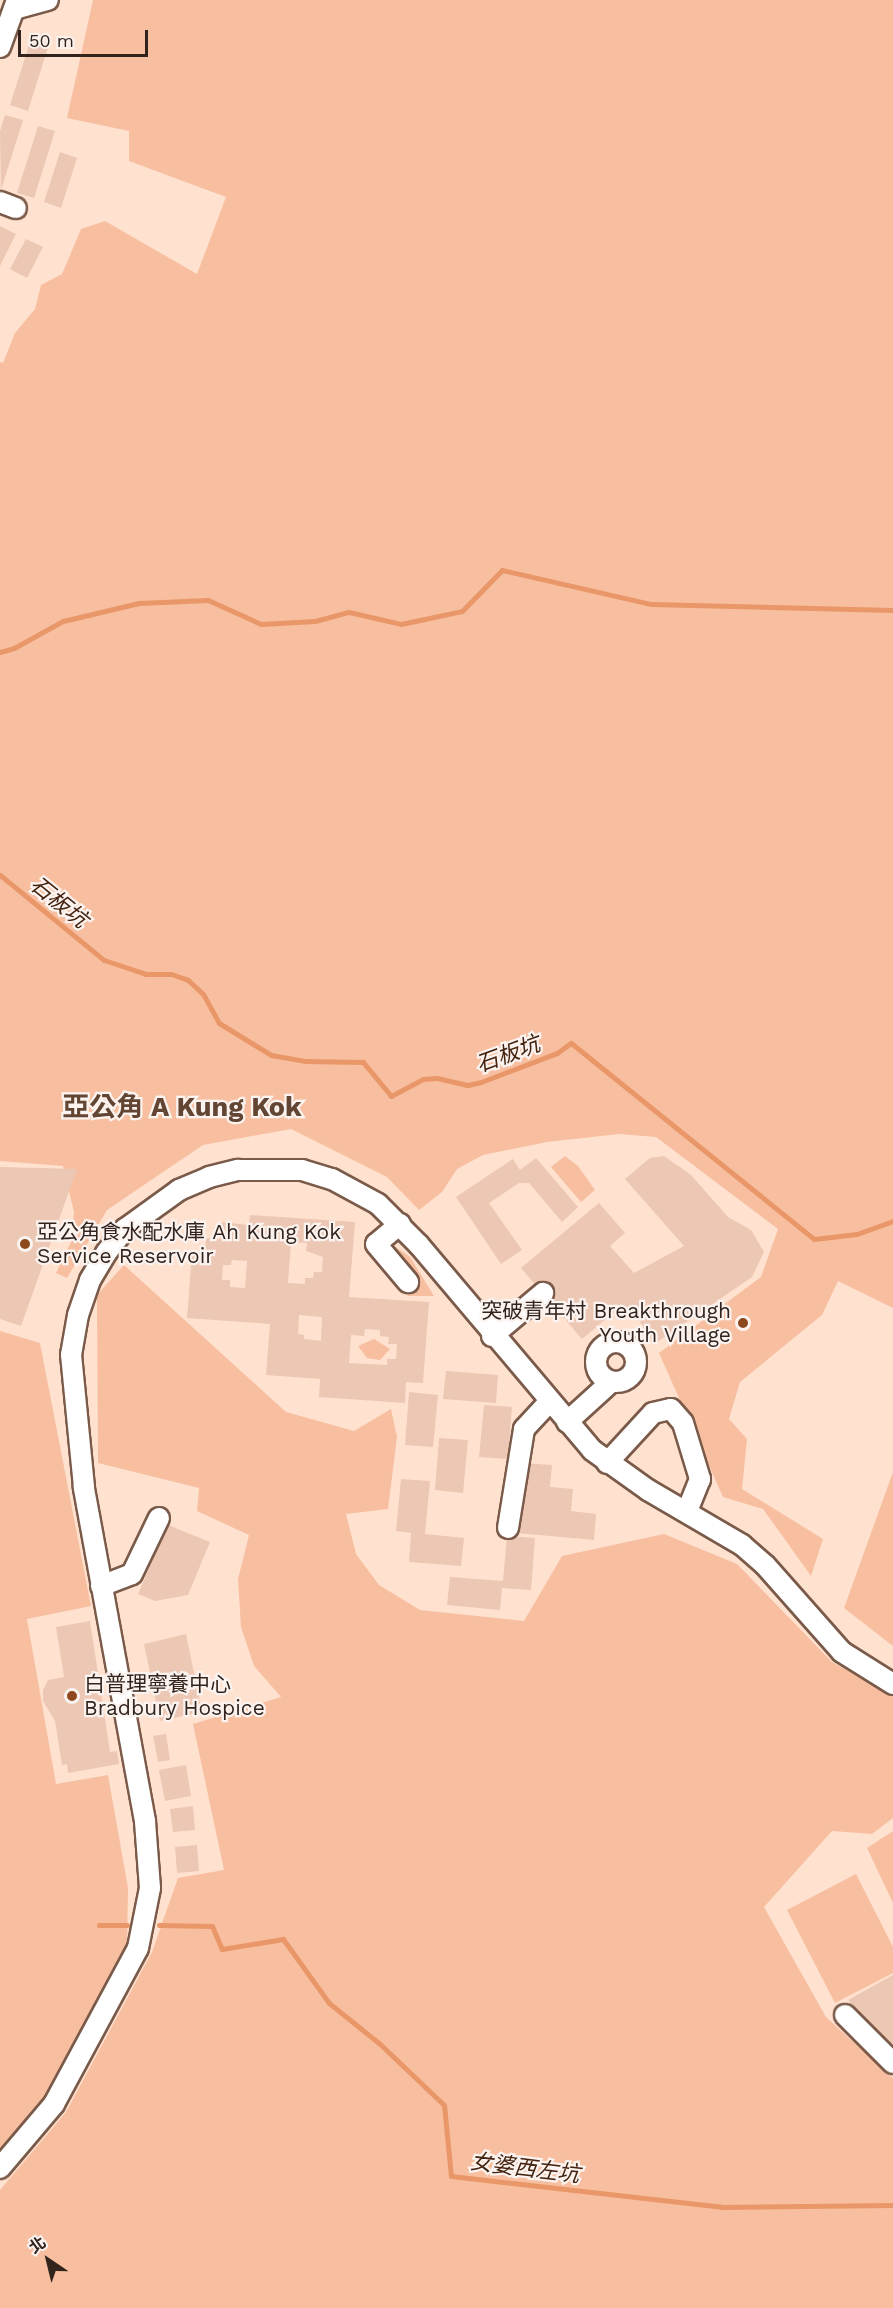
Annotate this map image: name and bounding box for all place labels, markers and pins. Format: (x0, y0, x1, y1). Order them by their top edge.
place label: 亞公角食水配水庫 Ah Kung Kok Service Reservoir (37, 1219, 341, 1269)
marker: 亞公角食水配水庫 Ah Kung Kok Service Reservoir (18, 1237, 32, 1251)
place label: 突破青年村 Breakthrough Youth Village (481, 1298, 731, 1348)
marker: 突破青年村 Breakthrough Youth Village (736, 1316, 750, 1330)
place label: 白普理寧養中心 Bradbury Hospice (84, 1671, 265, 1721)
marker: 白普理寧養中心 Bradbury Hospice (65, 1689, 79, 1703)

